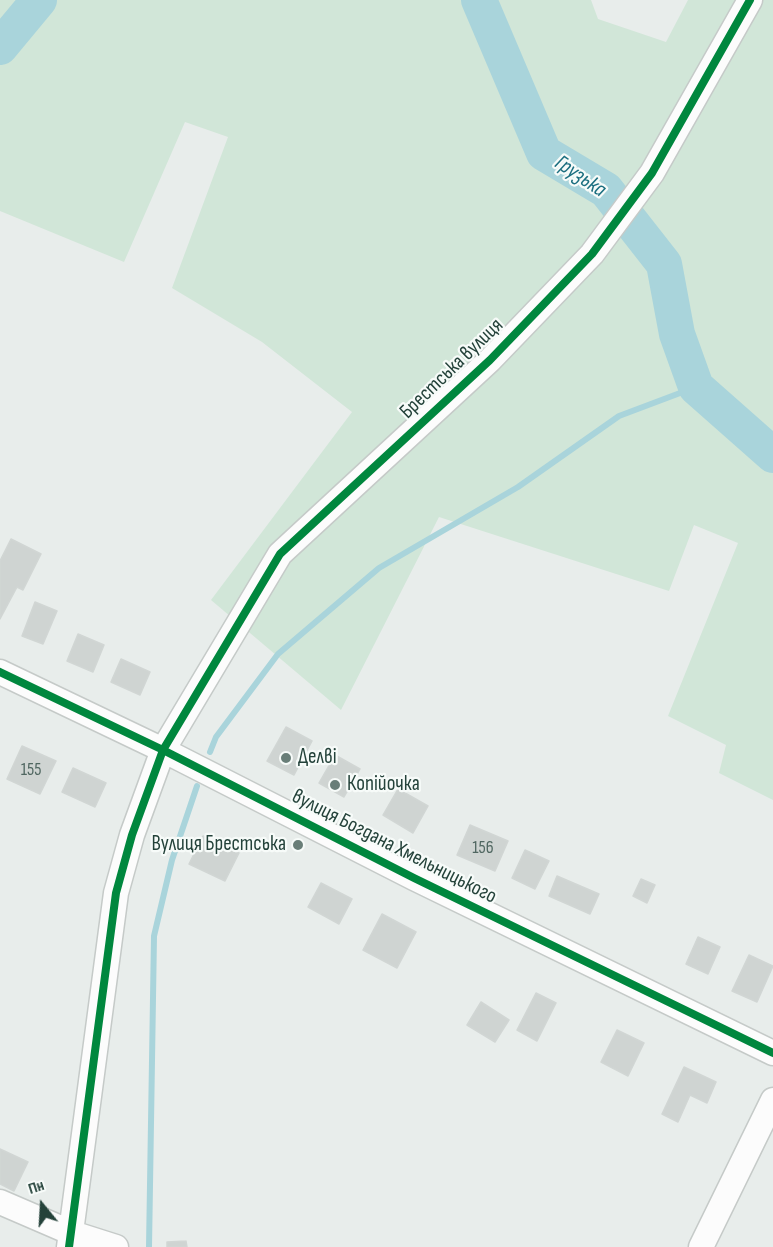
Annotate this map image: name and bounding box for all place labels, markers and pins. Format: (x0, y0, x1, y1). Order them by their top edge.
place label: Делві (298, 745, 337, 771)
marker: Делві (279, 751, 293, 765)
place label: Копійочка (347, 772, 420, 798)
marker: Копійочка (328, 778, 342, 792)
place label: Вулиця Брестська (152, 832, 286, 858)
marker: Вулиця Брестська (291, 838, 305, 852)

